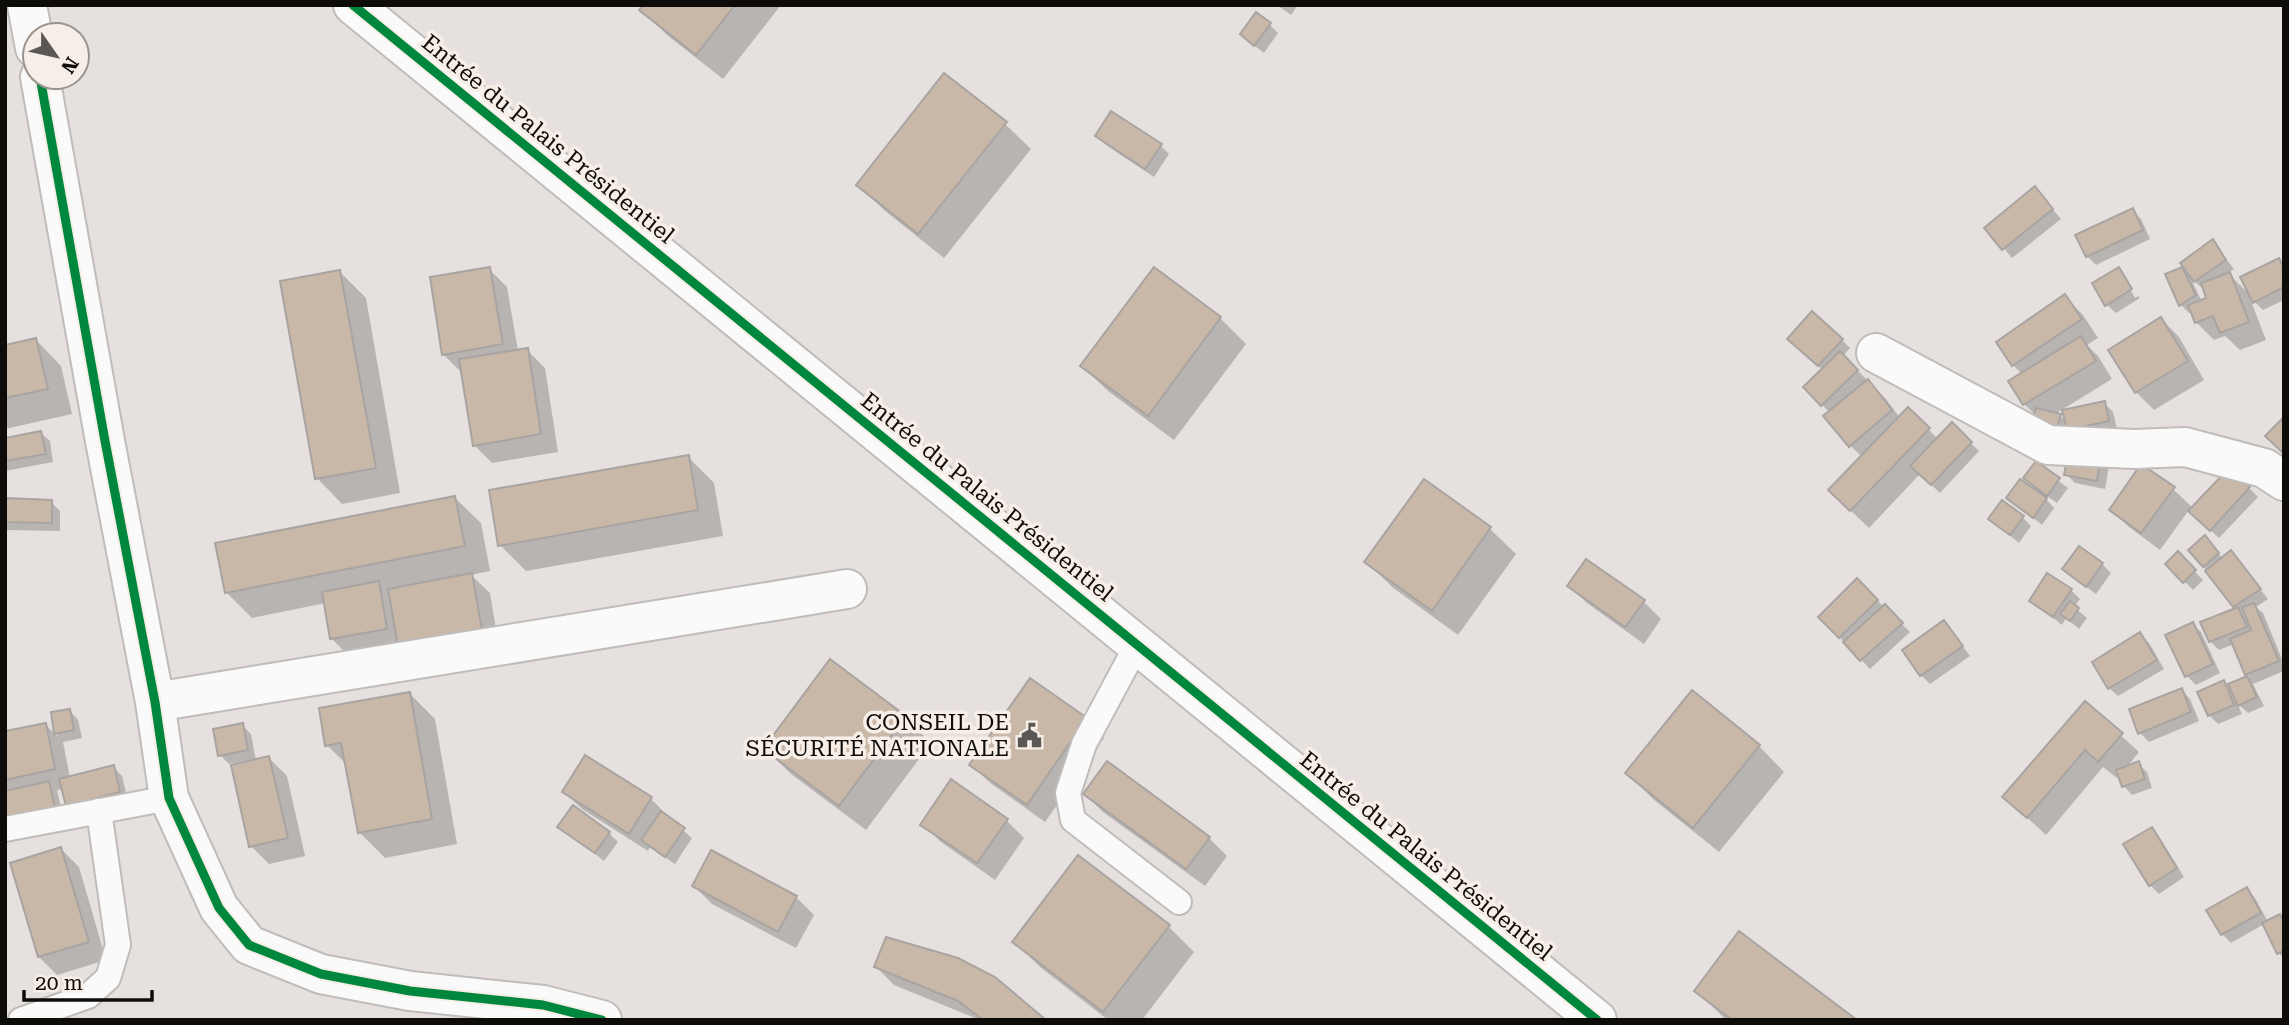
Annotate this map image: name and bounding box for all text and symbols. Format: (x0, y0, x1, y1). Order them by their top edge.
north arrow (21, 21, 91, 91)
street label: Entrée du Palais Présidentiel (417, 29, 679, 249)
text: N (56, 53, 83, 78)
street label: Entrée du Palais Présidentiel (856, 387, 1118, 607)
place label: CONSEIL DE SÉCURITÉ NATIONALE (746, 709, 1009, 762)
public building icon: CONSEIL DE SÉCURITÉ NATIONALE (1015, 721, 1043, 749)
street label: Entrée du Palais Présidentiel (1295, 746, 1557, 966)
scale bar (24, 958, 152, 1002)
text: 20 m (35, 971, 83, 995)

